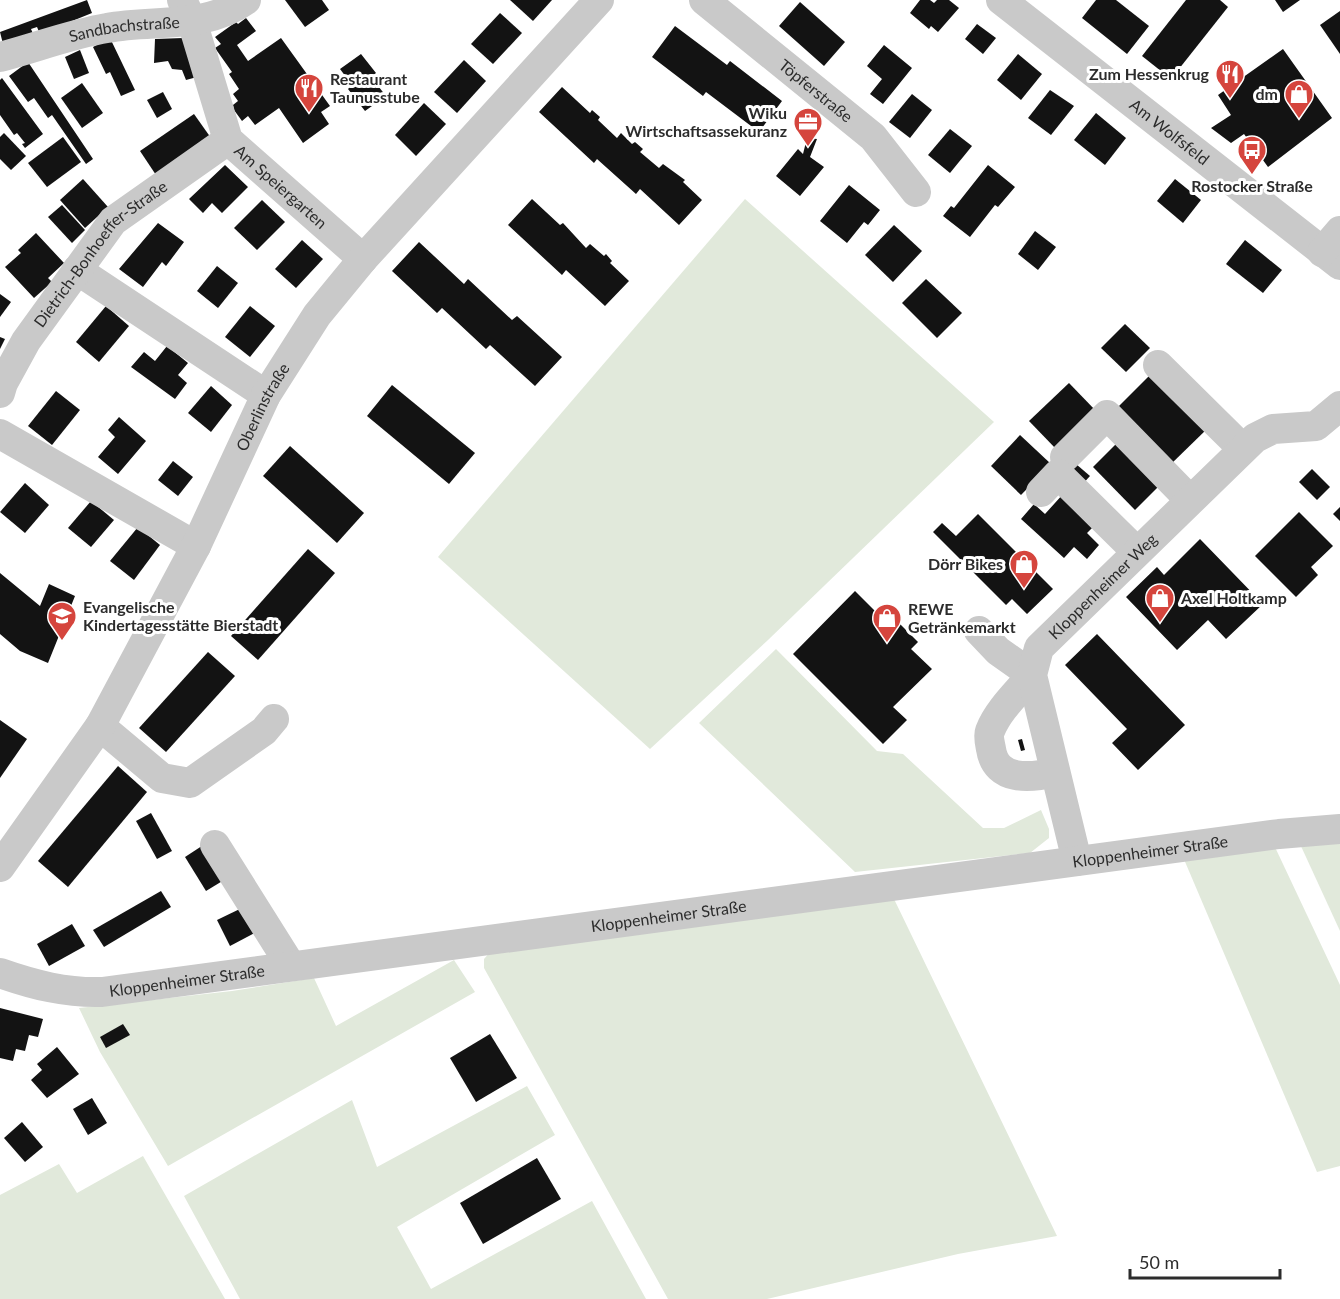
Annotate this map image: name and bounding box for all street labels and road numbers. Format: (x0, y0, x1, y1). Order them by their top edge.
street label: Sandbachstraße (66, 12, 181, 45)
street label: Töpferstraße (776, 55, 857, 126)
street label: Am Wolfsfeld (1126, 95, 1213, 168)
street label: Am Speiergarten (231, 140, 331, 232)
street label: Dietrich-Bonhoeffer-Straße (29, 176, 170, 331)
street label: Oberlinstraße (231, 359, 293, 454)
street label: Kloppenheimer Weg (1044, 529, 1160, 643)
street label: Kloppenheimer Straße (1071, 831, 1229, 871)
street label: Kloppenheimer Straße (590, 896, 747, 935)
street label: Kloppenheimer Straße (108, 960, 266, 1000)

